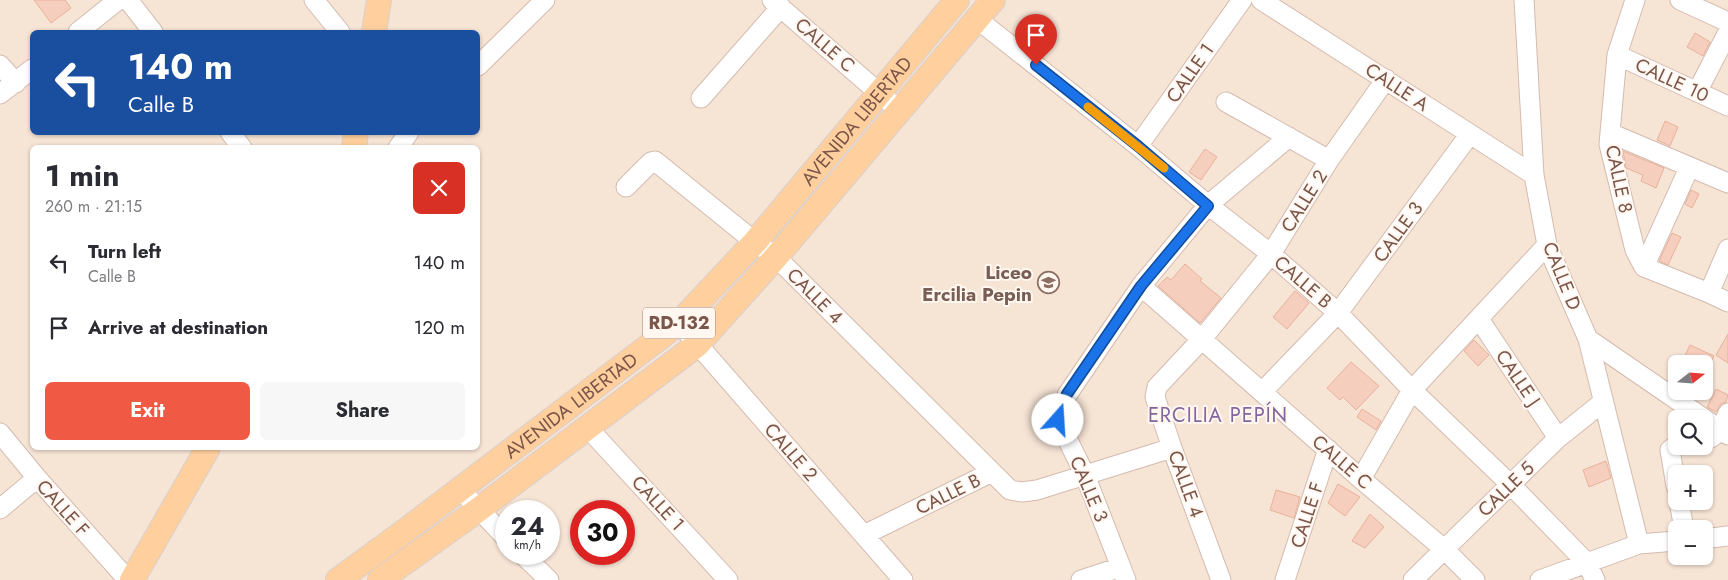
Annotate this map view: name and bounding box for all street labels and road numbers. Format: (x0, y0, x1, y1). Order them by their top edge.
street label: CALLE C (789, 11, 861, 79)
street label: CALLE 1 (1160, 38, 1220, 108)
street label: AVENIDA LIBERTAD (794, 50, 918, 191)
street label: CALLE 10 (1631, 51, 1713, 109)
street label: CALLE A (1360, 56, 1435, 118)
street label: CALLE 8 (1599, 142, 1639, 216)
street label: CALLE 2 (1274, 164, 1334, 238)
street label: CALLE 3 (1367, 196, 1429, 268)
street label: CALLE D (1536, 238, 1588, 314)
street label: CALLE B (1268, 249, 1338, 315)
street label: CALLE 4 (781, 262, 849, 330)
road number: RD-132 (643, 307, 715, 338)
street label: CALLE J (1489, 344, 1547, 412)
street label: AVENIDA LIBERTAD (498, 346, 643, 465)
street label: CALLE 2 (758, 417, 824, 487)
street label: CALLE C (1306, 428, 1378, 496)
street label: CALLE 4 (1161, 447, 1211, 521)
street label: CALLE 3 (1063, 452, 1115, 526)
street label: CALLE 5 (1472, 455, 1540, 523)
street label: CALLE B (911, 467, 985, 521)
street label: CALLE 1 (625, 469, 691, 537)
street label: CALLE F (30, 474, 96, 542)
street label: CALLE F (1284, 478, 1330, 552)

